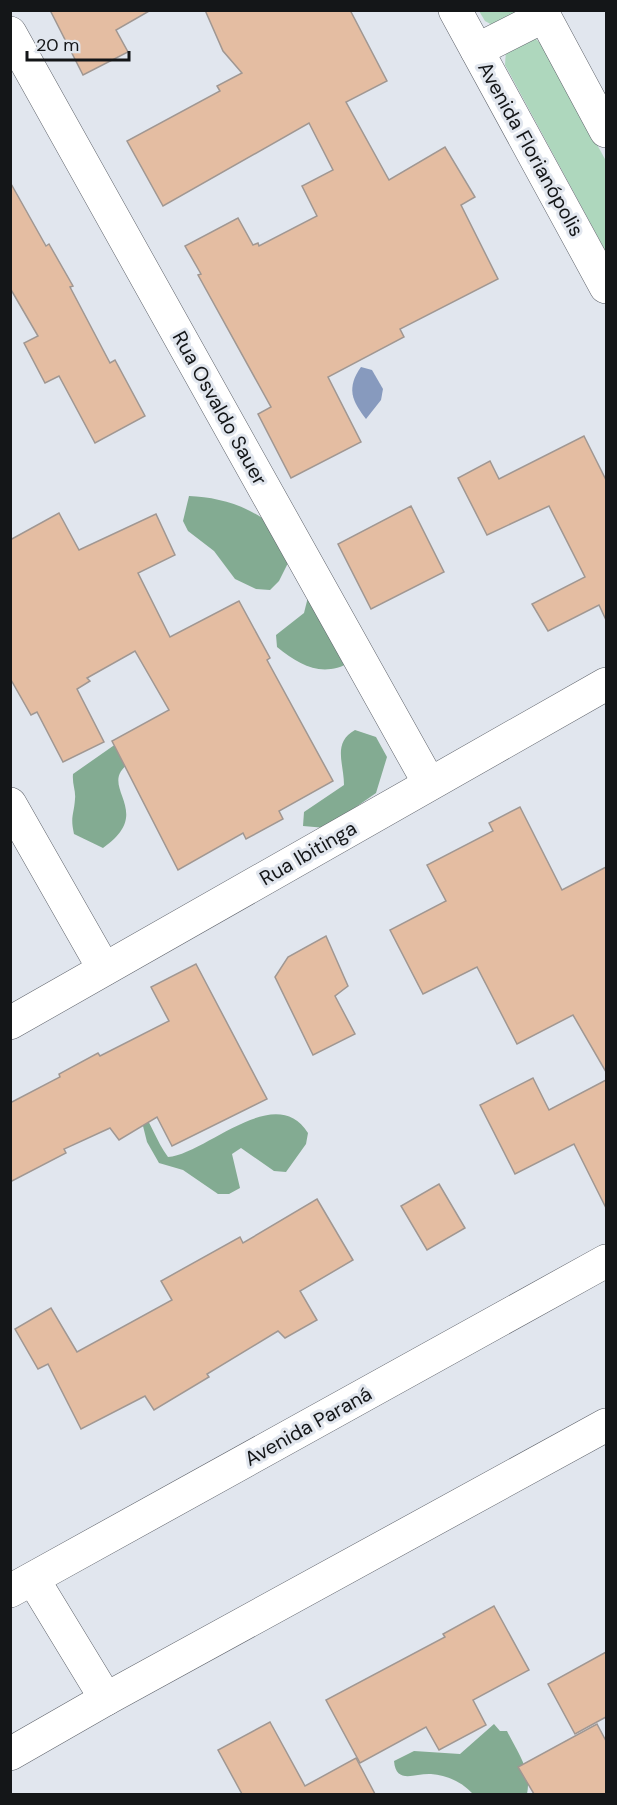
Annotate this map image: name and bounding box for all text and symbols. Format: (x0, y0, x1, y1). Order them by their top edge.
scale bar (27, 24, 129, 62)
text: 20 m (36, 33, 79, 57)
street label: Avenida Florianópolis (472, 57, 590, 241)
street label: Rua Osvaldo Sauer (167, 326, 273, 490)
street label: Rua Ibitinga (255, 815, 361, 891)
street label: Avenida Paraná (240, 1380, 376, 1472)

